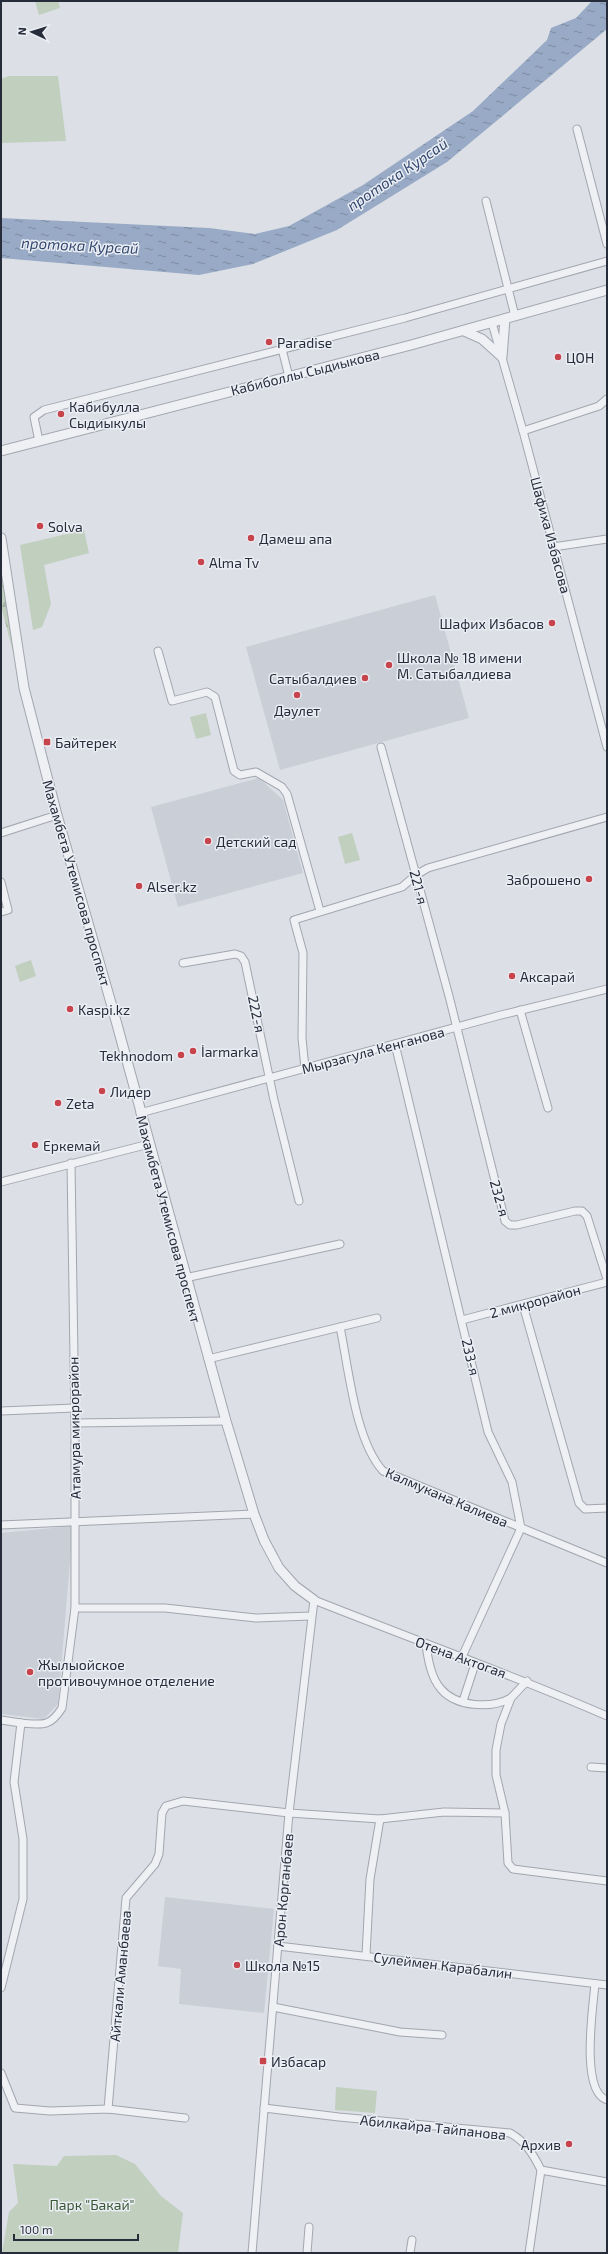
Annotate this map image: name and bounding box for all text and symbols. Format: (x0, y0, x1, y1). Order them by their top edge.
north arrow (12, 12, 52, 52)
text: N (15, 27, 28, 36)
water label: протока Курсай (343, 134, 451, 214)
water label: протока Курсай (21, 233, 139, 257)
place label: Paradise (277, 334, 332, 351)
marker: Paradise (264, 337, 274, 347)
street label: Кабиболлы Сыдиыкова (229, 345, 381, 399)
place label: ЦОН (566, 349, 594, 366)
marker: ЦОН (553, 352, 563, 362)
place label: Кабибулла Сыдиыкулы (69, 398, 146, 431)
marker: Кабибулла Сыдиыкулы (56, 409, 66, 419)
street label: Шафиха Избасова (527, 475, 575, 595)
place label: Solva (48, 518, 83, 535)
marker: Solva (35, 521, 45, 531)
place label: Дамеш апа (259, 530, 332, 547)
marker: Дамеш апа (246, 533, 256, 543)
place label: Alma Tv (209, 554, 260, 571)
marker: Alma Tv (196, 557, 206, 567)
place label: Шафих Избасов (440, 615, 544, 632)
marker: Шафих Избасов (547, 618, 557, 628)
place label: Школа № 18 имени М. Сатыбалдиева (397, 649, 522, 682)
marker: Школа № 18 имени М. Сатыбалдиева (384, 660, 394, 670)
place label: Сатыбалдиев (269, 670, 357, 687)
marker: Сатыбалдиев (360, 673, 370, 683)
marker: Дәулет (292, 690, 302, 700)
place label: Дәулет (274, 702, 320, 719)
place label: Байтерек (55, 734, 117, 751)
marker: Байтерек (42, 737, 52, 747)
street label: Махамбета Утемисова проспект (39, 778, 115, 988)
place label: Детский сад (216, 833, 297, 850)
marker: Детский сад (203, 836, 213, 846)
street label: 221-я (406, 868, 432, 906)
place label: Заброшено (506, 871, 581, 888)
marker: Заброшено (584, 874, 594, 884)
place label: Alser.kz (147, 878, 197, 895)
marker: Alser.kz (134, 881, 144, 891)
place label: Аксарай (520, 968, 575, 985)
marker: Аксарай (507, 971, 517, 981)
street label: 222-я (245, 994, 269, 1034)
place label: Kaspi.kz (78, 1001, 130, 1018)
marker: Kaspi.kz (65, 1004, 75, 1014)
street label: Мырзагула Кенганова (300, 1023, 446, 1077)
place label: İarmarka (201, 1043, 258, 1060)
marker: İarmarka (188, 1046, 198, 1056)
place label: Tekhnodom (99, 1047, 173, 1064)
marker: Tekhnodom (176, 1050, 186, 1060)
place label: Лидер (110, 1083, 151, 1100)
marker: Лидер (97, 1086, 107, 1096)
place label: Zeta (66, 1095, 94, 1112)
marker: Zeta (53, 1098, 63, 1108)
street label: Махамбета Утемисова проспект (133, 1113, 205, 1325)
place label: Еркемай (43, 1137, 100, 1154)
marker: Еркемай (30, 1140, 40, 1150)
street label: 232-я (487, 1178, 513, 1218)
street label: 2 микрорайон (488, 1281, 582, 1321)
street label: 233-я (459, 1337, 483, 1377)
street label: Атамура микрорайон (64, 1356, 84, 1500)
street label: Калмукана Калиева (383, 1464, 511, 1530)
street label: Отена Актогая (413, 1633, 509, 1681)
place label: Жылыойское противочумное отделение (38, 1656, 215, 1689)
marker: Жылыойское противочумное отделение (25, 1667, 35, 1677)
street label: Арон Корганбаев (270, 1832, 296, 1948)
street label: Айткали Аманбаева (106, 1909, 134, 2043)
street label: Сулеймен Карабалин (373, 1948, 513, 1982)
place label: Школа №15 (245, 1957, 320, 1974)
marker: Школа №15 (232, 1960, 242, 1970)
place label: Избасар (271, 2053, 326, 2070)
marker: Избасар (258, 2056, 268, 2066)
street label: Абилкайра Тайпанова (359, 2111, 507, 2143)
place label: Архив (521, 2136, 561, 2153)
marker: Архив (564, 2139, 574, 2149)
park label: Парк "Бакай" (49, 2196, 135, 2213)
scale bar (14, 2216, 138, 2242)
text: 100 m (20, 2222, 52, 2236)

